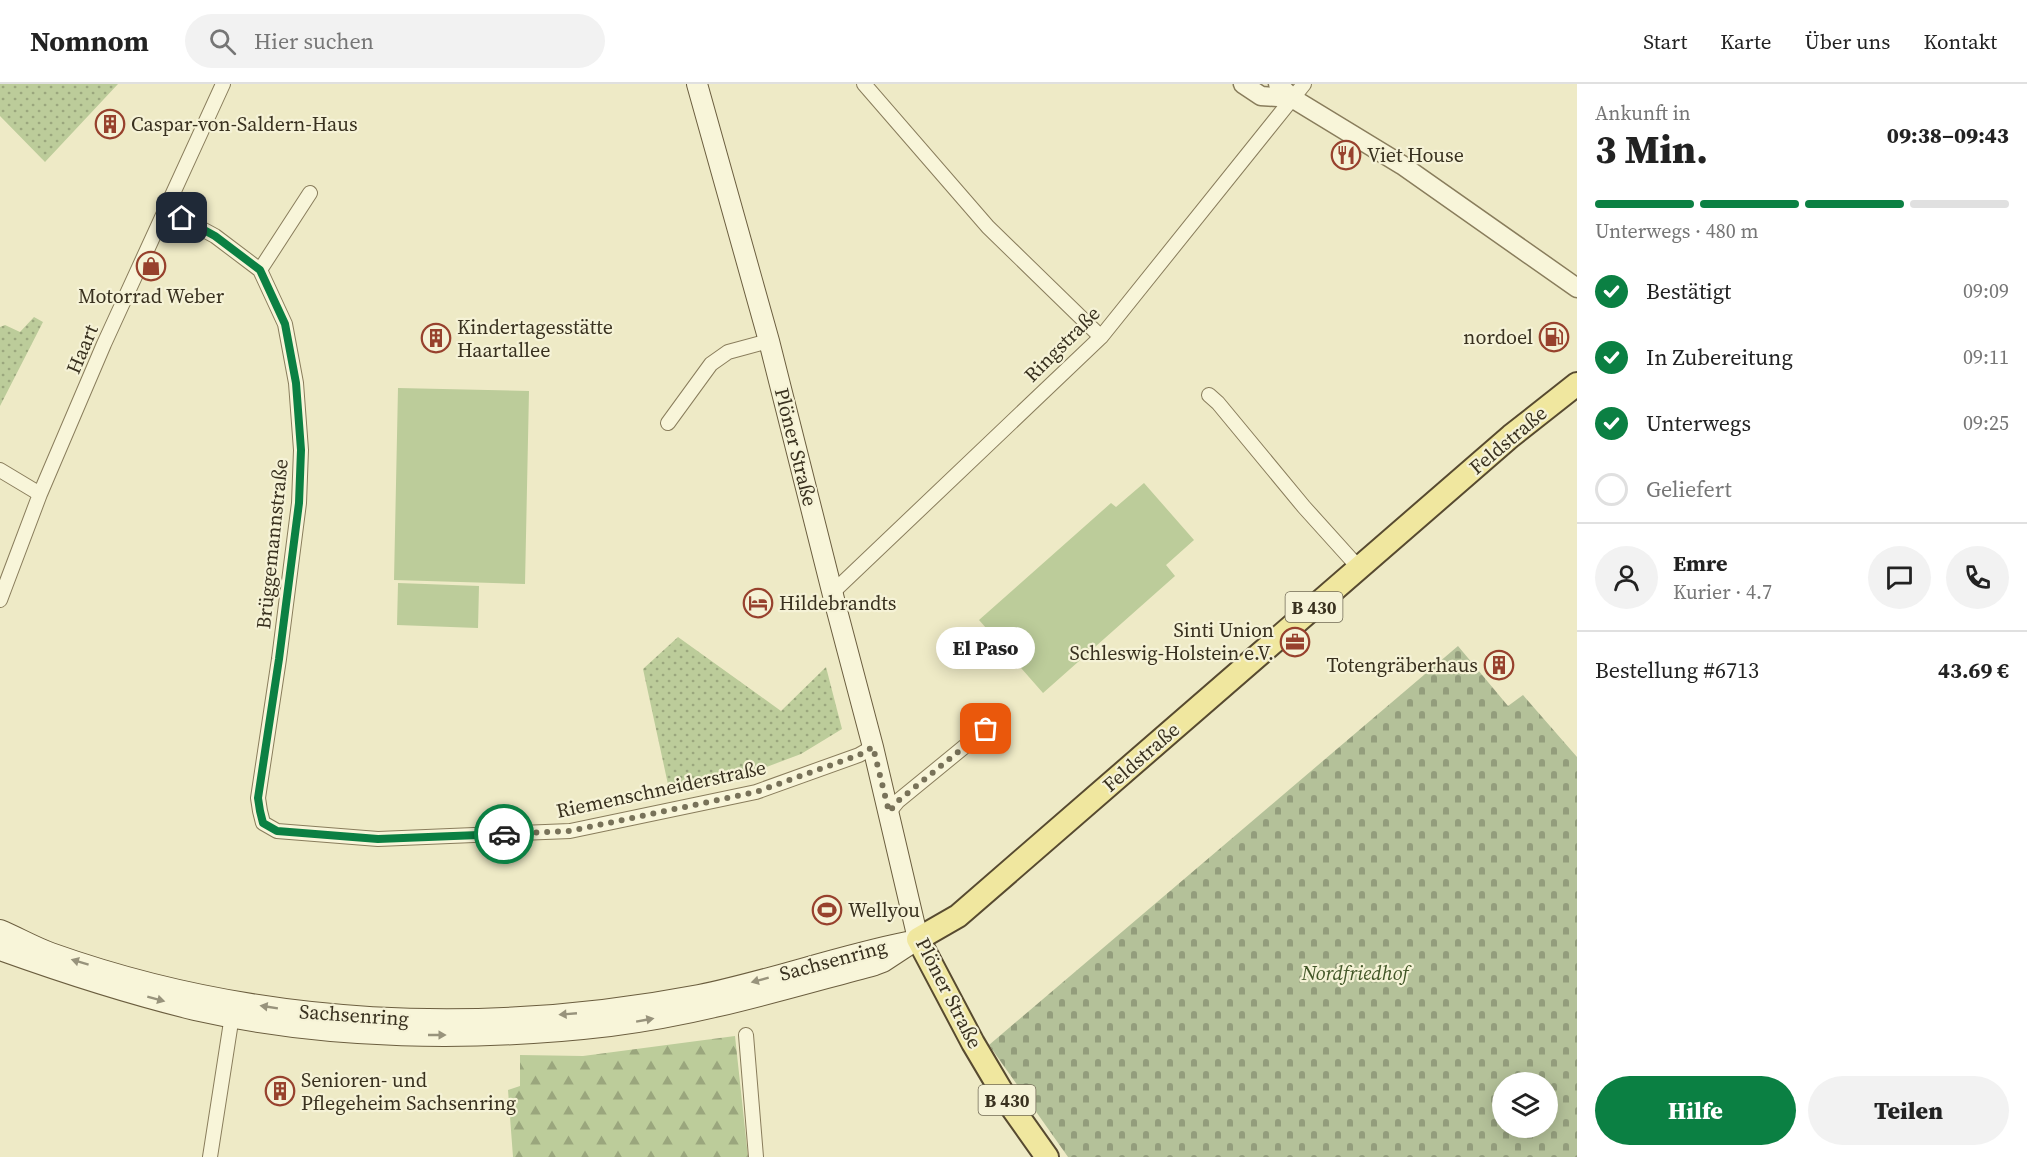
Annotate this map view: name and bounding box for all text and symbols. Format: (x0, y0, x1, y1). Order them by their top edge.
search box (185, 14, 605, 68)
text: Nomnom (30, 22, 149, 60)
icon: search (206, 25, 239, 58)
text: Hier suchen (254, 26, 374, 56)
text: Start (1643, 27, 1687, 56)
text: Karte (1720, 27, 1771, 56)
text: Über uns (1804, 27, 1890, 56)
text: Kontakt (1923, 27, 1997, 56)
text: Ankunft in (1595, 99, 1691, 127)
building icon: Caspar-von-Saldern-Haus (94, 108, 126, 140)
place label: Caspar-von-Saldern-Haus (131, 110, 358, 138)
text: 09:38–09:43 (1887, 120, 2009, 150)
text: 3 Min. (1595, 123, 1708, 176)
restaurant icon: Viet House (1330, 139, 1362, 171)
place label: Viet House (1367, 141, 1464, 169)
pin (156, 192, 207, 243)
icon: home (165, 201, 198, 234)
text: Unterwegs · 480 m (1595, 217, 1758, 245)
shop icon: Motorrad Weber (135, 250, 167, 282)
icon: check (1595, 275, 1628, 308)
text: Bestätigt (1646, 276, 1731, 306)
text: 09:09 (1963, 277, 2009, 305)
place label: Motorrad Weber (78, 282, 225, 310)
street label: Ringstraße (1018, 300, 1106, 388)
place label: Kindertagesstätte Haartallee (457, 313, 613, 364)
street label: Haart (59, 320, 105, 378)
fuel station icon: nordoel (1538, 321, 1570, 353)
building icon: Kindertagesstätte Haartallee (420, 322, 452, 354)
place label: nordoel (1463, 323, 1533, 351)
icon: check (1595, 341, 1628, 374)
text: In Zubereitung (1646, 342, 1793, 372)
text: 09:11 (1963, 343, 2009, 371)
street label: Plöner Straße (768, 385, 824, 509)
street label: Feldstraße (1463, 399, 1553, 481)
icon: check (1595, 407, 1628, 440)
text: Unterwegs (1646, 408, 1751, 438)
text: 09:25 (1963, 409, 2009, 437)
street label: Brüggemannstraße (249, 457, 295, 631)
text: Geliefert (1646, 474, 1732, 504)
button: person (1595, 546, 1658, 609)
button: chat (1868, 546, 1931, 609)
button: phone (1946, 546, 2009, 609)
text: Emre (1673, 548, 1727, 578)
text: Kurier · 4.7 (1673, 578, 1772, 606)
hotel icon: Hildebrandts (742, 587, 774, 619)
place label: Hildebrandts (779, 589, 897, 617)
road number: B 430 (1286, 592, 1342, 622)
place label: Sinti Union Schleswig-Holstein e.V. (1069, 616, 1274, 667)
office icon: Sinti Union Schleswig-Holstein e.V. (1279, 626, 1311, 658)
callout: El Paso (936, 627, 1036, 669)
text: El Paso (953, 634, 1018, 662)
building icon: Totengräberhaus (1483, 649, 1515, 681)
place label: Totengräberhaus (1326, 651, 1478, 679)
text: Bestellung #6713 (1595, 655, 1759, 685)
text: 43.69 € (1938, 655, 2009, 685)
pin (960, 703, 1011, 754)
icon: bag (969, 712, 1002, 745)
street label: Feldstraße (1096, 716, 1186, 798)
street label: Riemenschneiderstraße (554, 753, 768, 825)
courier (474, 804, 534, 864)
icon: car (488, 818, 521, 851)
sports icon: Wellyou (811, 894, 843, 926)
place label: Wellyou (848, 896, 920, 924)
street label: Sachsenring (776, 932, 890, 988)
street label: Plöner Straße (909, 933, 989, 1053)
one-way arrow (71, 957, 89, 966)
park label: Nordfriedhof (1301, 959, 1412, 987)
one-way arrow (751, 975, 769, 985)
one-way arrow (147, 995, 165, 1005)
street label: Sachsenring (298, 997, 410, 1033)
one-way arrow (260, 1002, 279, 1011)
one-way arrow (559, 1009, 578, 1019)
one-way arrow (636, 1015, 655, 1024)
one-way arrow (427, 1030, 446, 1040)
place label: Senioren- und Pflegeheim Sachsenring (301, 1066, 516, 1117)
map controls (1492, 1072, 1558, 1138)
button: layers (1492, 1072, 1558, 1138)
building icon: Senioren- und Pflegeheim Sachsenring (264, 1075, 296, 1107)
button: Hilfe (1595, 1076, 1796, 1145)
button: Teilen (1808, 1076, 2009, 1145)
road number: B 430 (978, 1085, 1036, 1115)

